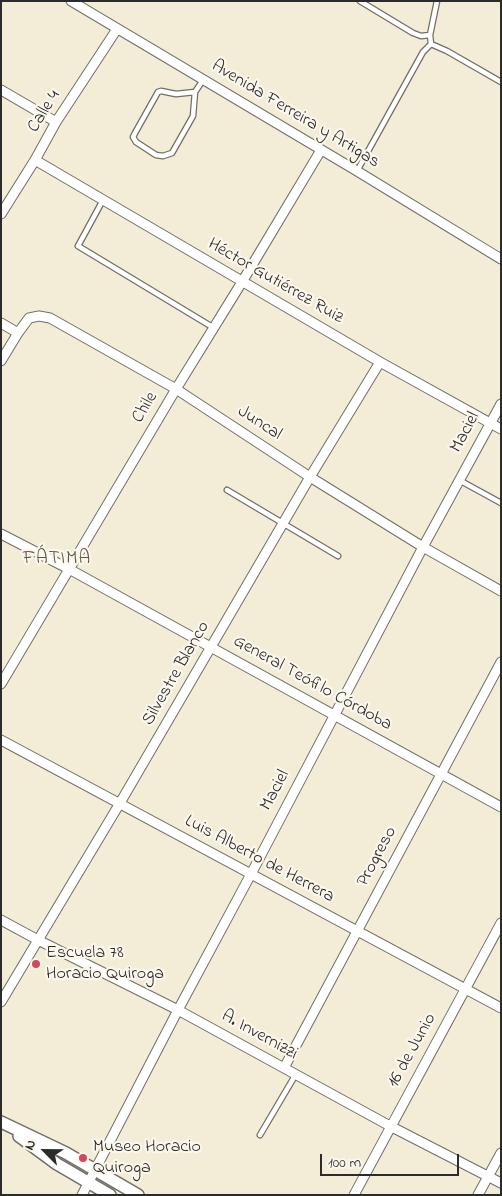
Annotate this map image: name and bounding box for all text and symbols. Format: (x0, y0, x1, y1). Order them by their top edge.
street label: Avenida Ferreira y Artigas (207, 56, 383, 174)
street label: Calle 4 (24, 87, 66, 137)
street label: Héctor Gutiérrez Ruiz (203, 234, 347, 330)
street label: Chile (128, 388, 164, 428)
street label: Juncal (233, 402, 285, 446)
street label: Maciel (446, 409, 486, 457)
district label: FÁTIMA (22, 549, 92, 571)
street label: Silvestre Blanco (138, 618, 216, 730)
street label: General Teófilo Córdoba (229, 631, 395, 737)
street label: Maciel (256, 767, 296, 815)
street label: Luis Alberto de Herrera (180, 811, 338, 909)
street label: Progreso (353, 823, 403, 891)
place label: Escuela 78 Horacio Quiroga (46, 943, 164, 986)
marker: Escuela 78 Horacio Quiroga (30, 958, 42, 970)
street label: A. Invernizzi (217, 1006, 301, 1066)
street label: 16 de Junio (384, 1010, 442, 1092)
north arrow (20, 1126, 70, 1176)
text: N (19, 1136, 42, 1153)
place label: Museo Horacio Quiroga (93, 1137, 201, 1180)
scale bar (322, 1144, 461, 1176)
marker: Museo Horacio Quiroga (77, 1152, 89, 1164)
text: 100 m (328, 1152, 361, 1174)

